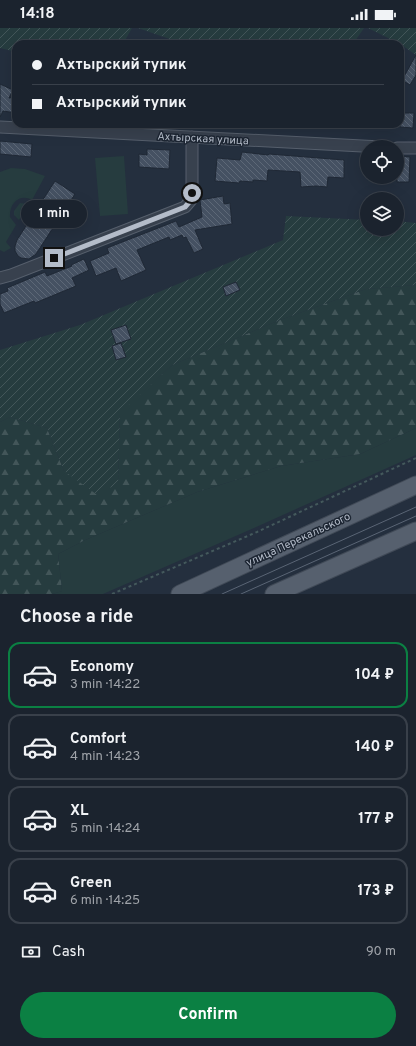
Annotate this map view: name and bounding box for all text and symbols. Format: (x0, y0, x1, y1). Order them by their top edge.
text: 14:18 (20, 5, 55, 24)
text: Ахтырский тупик (56, 56, 187, 75)
text: Ахтырский тупик (56, 94, 187, 113)
street label: Ахтырская улица (157, 130, 249, 148)
map controls (360, 140, 404, 236)
button: locate (360, 140, 404, 184)
route start (183, 184, 201, 202)
button: layers (360, 192, 404, 236)
callout: 1 min (21, 200, 87, 228)
text: 1 min (38, 206, 70, 222)
route end (45, 249, 63, 267)
street label: улица Перекальского (244, 510, 353, 570)
text: Choose a ride (20, 606, 133, 629)
icon: car (22, 657, 58, 693)
text: Economy (70, 658, 134, 677)
text: 104 ₽ (355, 666, 394, 685)
text: 3 min · 14:22 (70, 677, 140, 693)
icon: car (22, 729, 58, 765)
text: Comfort (70, 730, 127, 749)
text: 140 ₽ (355, 738, 394, 757)
text: 4 min · 14:23 (70, 749, 140, 765)
icon: car (22, 801, 58, 837)
text: XL (70, 802, 88, 821)
text: 177 ₽ (358, 810, 394, 829)
text: 5 min · 14:24 (70, 821, 140, 837)
icon: car (22, 873, 58, 909)
text: Green (70, 874, 112, 893)
text: 173 ₽ (358, 882, 394, 901)
text: 6 min · 14:25 (70, 893, 140, 909)
icon: cash (20, 941, 42, 963)
text: Cash (52, 943, 85, 962)
text: 90 m (366, 944, 396, 960)
button: Confirm (20, 992, 396, 1038)

